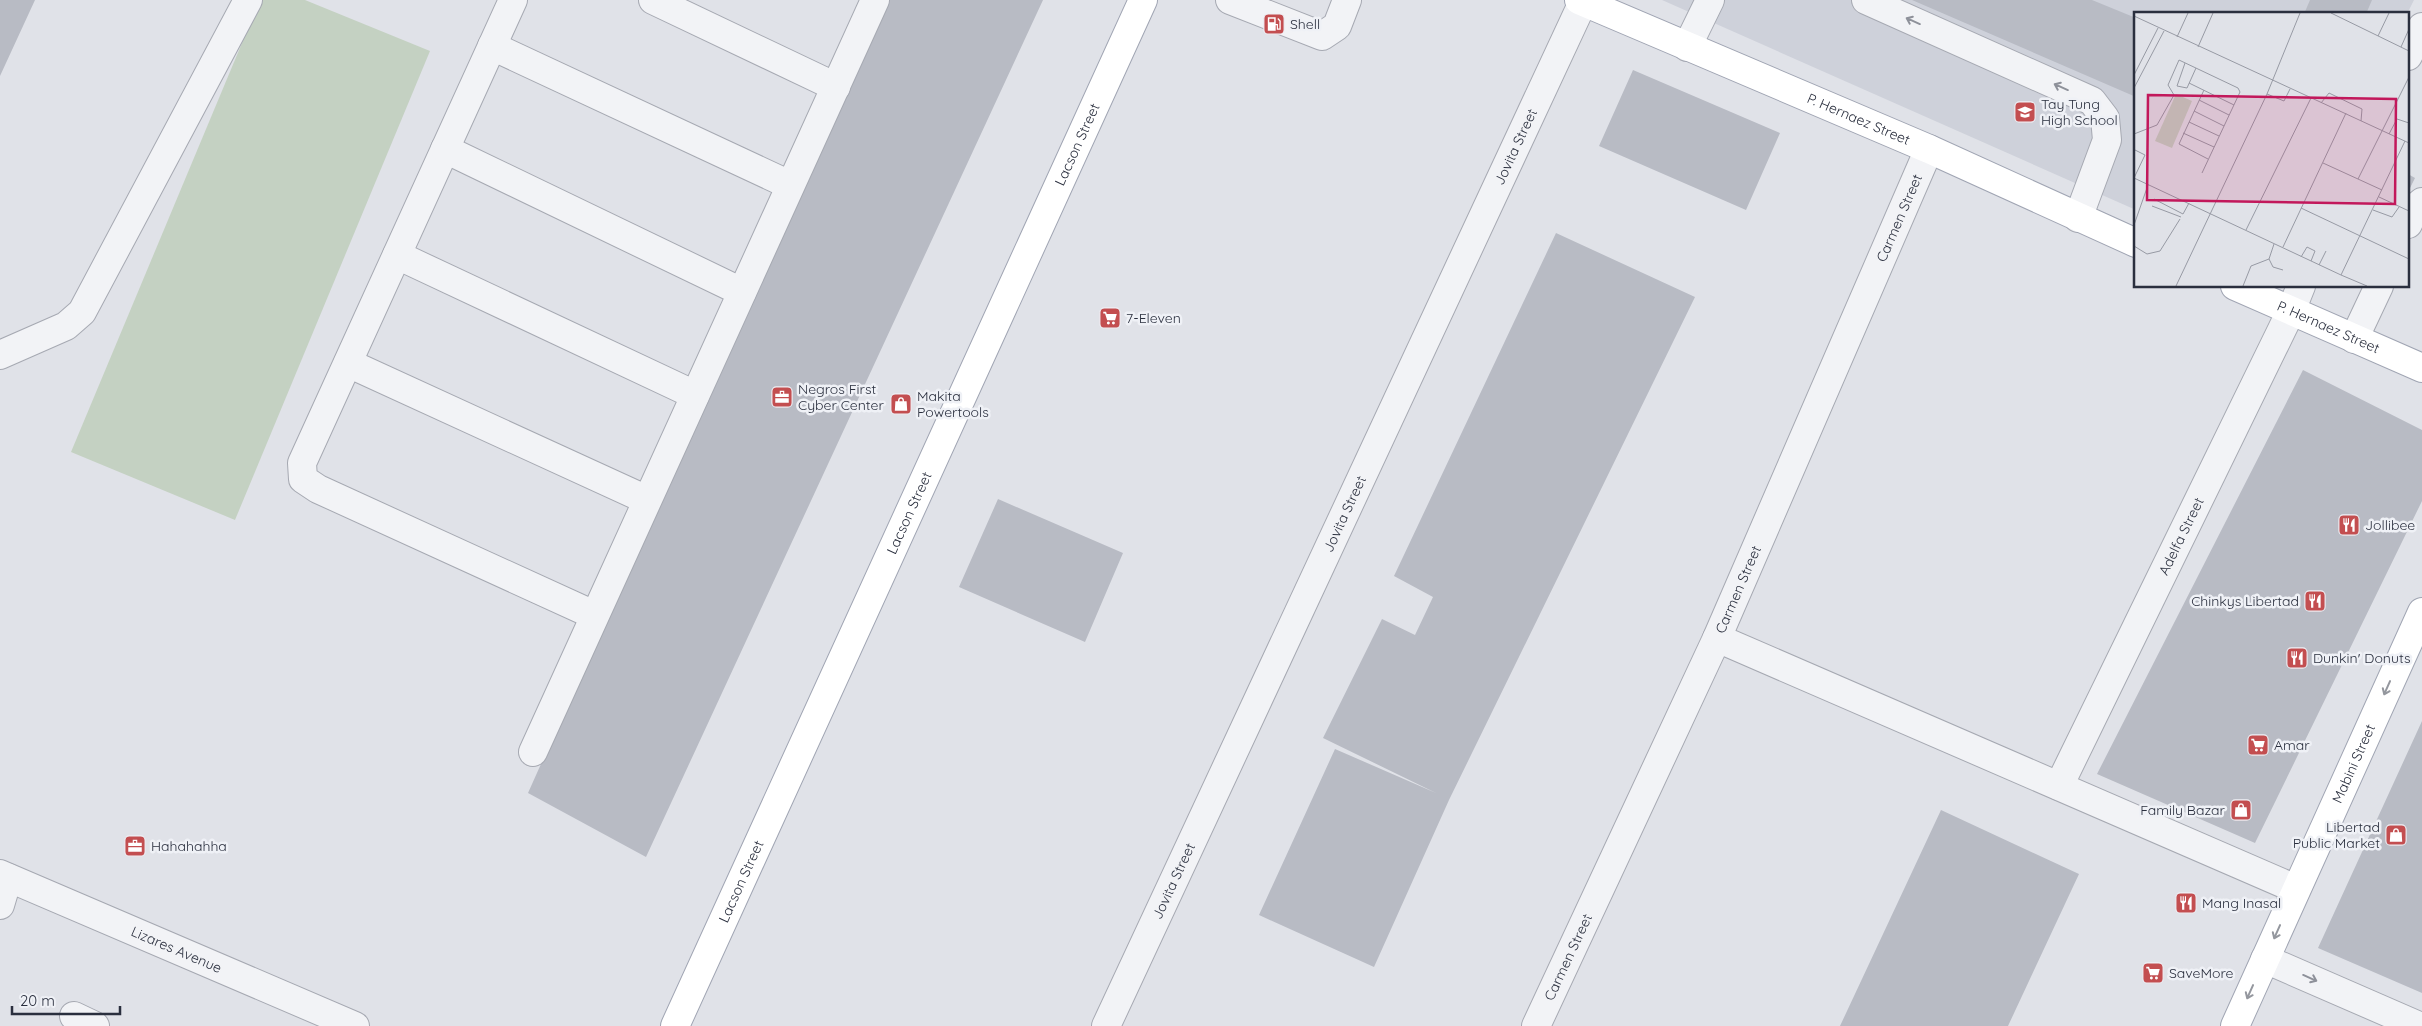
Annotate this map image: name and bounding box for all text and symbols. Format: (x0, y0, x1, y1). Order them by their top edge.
fuel station icon: Shell (1262, 12, 1286, 36)
inset map (2134, 12, 2410, 288)
place label: Shell (1290, 15, 1320, 33)
one-way arrow (1906, 15, 1921, 25)
one-way arrow (2054, 82, 2069, 92)
street label: P. Hernaez Street (1805, 89, 1913, 149)
place label: Tay Tung High School (2041, 95, 2118, 129)
street label: Lacson Street (1051, 100, 1104, 188)
school or university icon: Tay Tung High School (2013, 100, 2037, 124)
street label: Jovita Street (1490, 105, 1541, 188)
street label: Carmen Street (1872, 171, 1926, 265)
street label: P. Hernaez Street (2274, 297, 2383, 357)
supermarket icon: 7-Eleven (1098, 306, 1122, 330)
place label: 7-Eleven (1126, 309, 1181, 327)
place label: Negros First Cyber Center (798, 380, 884, 414)
office icon: Negros First Cyber Center (770, 385, 794, 409)
place label: Makita Powertools (917, 387, 989, 421)
shop icon: Makita Powertools (889, 392, 913, 416)
street label: Lacson Street (883, 469, 936, 557)
street label: Jovita Street (1319, 473, 1370, 555)
street label: Adelfa Street (2154, 494, 2208, 578)
restaurant icon: Jollibee (2337, 513, 2361, 537)
place label: Jollibee (2365, 516, 2415, 534)
street label: Carmen Street (1711, 543, 1765, 636)
restaurant icon: Chinkys Libertad (2303, 589, 2327, 613)
place label: Chinkys Libertad (2191, 592, 2299, 610)
restaurant icon: Dunkin' Donuts (2285, 646, 2309, 670)
place label: Dunkin' Donuts (2313, 649, 2411, 667)
one-way arrow (2382, 680, 2392, 695)
street label: Mabini Street (2328, 721, 2379, 806)
supermarket icon: Amar (2246, 733, 2270, 757)
place label: Amar (2274, 736, 2310, 754)
shop icon: Family Bazar (2229, 798, 2253, 822)
place label: Family Bazar (2140, 801, 2226, 819)
place label: Libertad Public Market (2293, 818, 2380, 852)
shop icon: Libertad Public Market (2384, 823, 2408, 847)
office icon: Hahahahha (123, 834, 147, 858)
place label: Hahahahha (151, 837, 227, 855)
street label: Lacson Street (714, 837, 768, 925)
street label: Jovita Street (1148, 840, 1199, 922)
restaurant icon: Mang Inasal (2174, 891, 2198, 915)
place label: Mang Inasal (2202, 894, 2281, 912)
street label: Carmen Street (1540, 911, 1596, 1004)
street label: Lizares Avenue (128, 922, 225, 977)
one-way arrow (2272, 924, 2281, 939)
supermarket icon: SaveMore (2141, 961, 2165, 985)
place label: SaveMore (2169, 964, 2234, 982)
one-way arrow (2302, 974, 2317, 984)
scale bar (12, 984, 120, 1016)
one-way arrow (2244, 984, 2254, 999)
text: 20 m (20, 991, 55, 1010)

